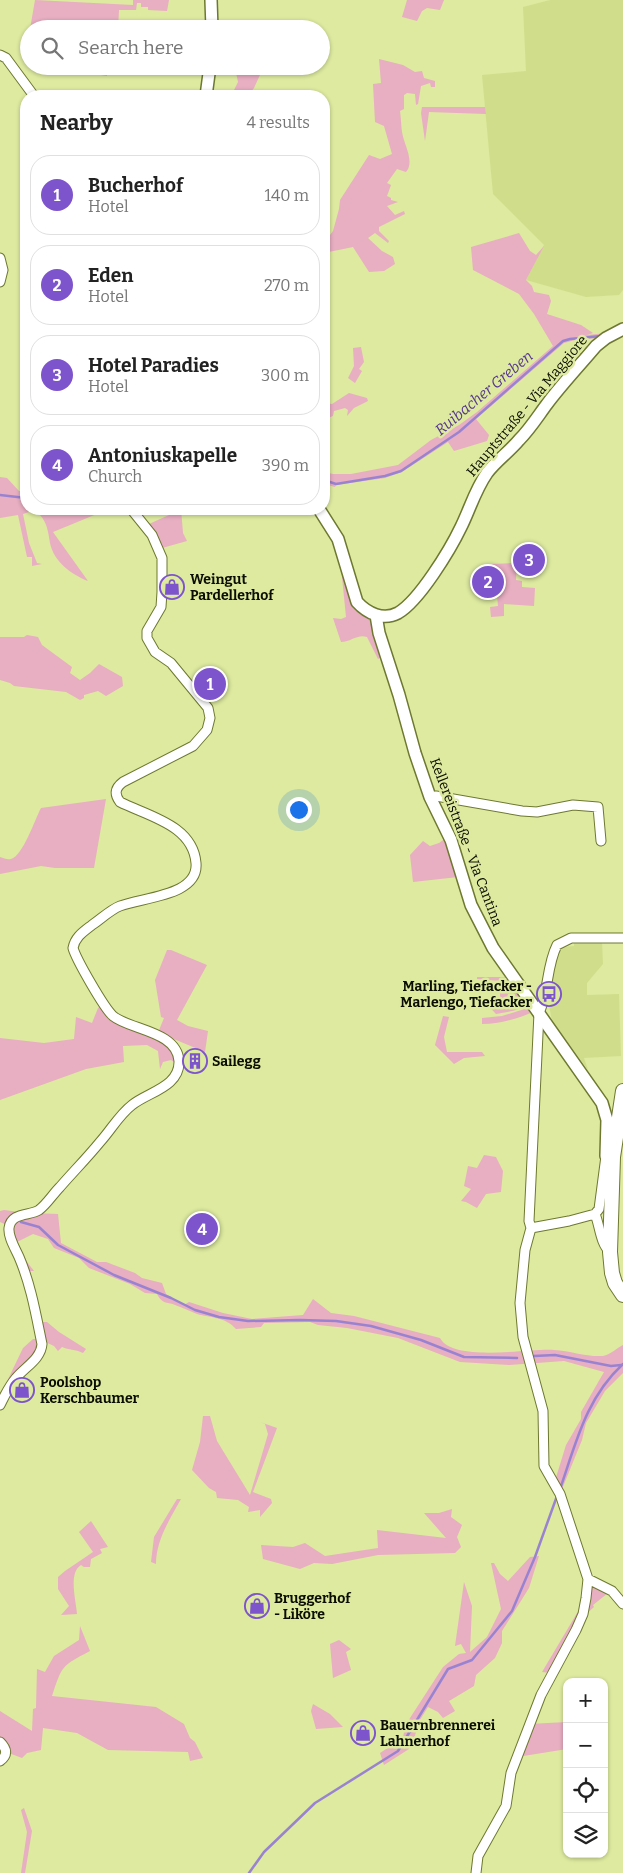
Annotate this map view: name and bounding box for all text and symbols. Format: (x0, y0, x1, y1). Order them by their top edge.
search box (20, 20, 330, 75)
icon: search (38, 34, 66, 62)
text: Search here (78, 36, 183, 59)
text: Nearby (40, 110, 113, 136)
text: 4 results (247, 113, 310, 132)
text: Bucherhof (88, 174, 183, 197)
text: 1 (54, 186, 60, 205)
text: 140 m (264, 186, 309, 205)
text: Hotel (88, 197, 129, 216)
text: Eden (88, 264, 133, 287)
text: 2 (52, 276, 62, 295)
text: 270 m (264, 276, 309, 295)
text: Hotel (88, 287, 129, 306)
street label: Hauptstraße - Via Maggiore (463, 332, 591, 480)
water label: Ruibacher Greben (431, 347, 537, 439)
text: Hotel Paradies (88, 354, 219, 377)
text: 3 (52, 366, 62, 385)
text: 300 m (261, 366, 309, 385)
text: Hotel (88, 377, 129, 396)
text: Antoniuskapelle (88, 444, 237, 467)
text: 4 (52, 456, 62, 475)
text: 390 m (262, 456, 309, 475)
text: Church (88, 467, 142, 486)
pin: 3 (513, 541, 545, 579)
pin: 2 (472, 563, 504, 601)
place label: Weingut Pardellerhof (190, 571, 274, 604)
shop icon: Weingut Pardellerhof (159, 574, 185, 600)
pin: 1 (194, 665, 226, 703)
street label: Kellereistraße - Via Cantina (426, 756, 506, 929)
your location (286, 797, 312, 823)
place label: Marling, Tiefacker - Marlengo, Tiefacker (400, 978, 532, 1011)
bus stop icon: Marling, Tiefacker - Marlengo, Tiefacker (536, 981, 562, 1007)
building icon: Sailegg (182, 1048, 208, 1074)
place label: Sailegg (212, 1053, 261, 1070)
pin: 4 (186, 1210, 218, 1248)
place label: Poolshop Kerschbaumer (40, 1374, 140, 1407)
shop icon: Poolshop Kerschbaumer (9, 1377, 35, 1403)
place label: Bruggerhof - Liköre (274, 1590, 351, 1623)
shop icon: Bruggerhof - Liköre (244, 1593, 270, 1619)
map controls (563, 1678, 608, 1858)
button: + (563, 1678, 608, 1723)
place label: Bauernbrennerei Lahnerhof (380, 1717, 496, 1750)
shop icon: Bauernbrennerei Lahnerhof (350, 1720, 376, 1746)
button: − (563, 1723, 608, 1768)
button: locate (563, 1768, 608, 1813)
button: layers (563, 1813, 608, 1858)

